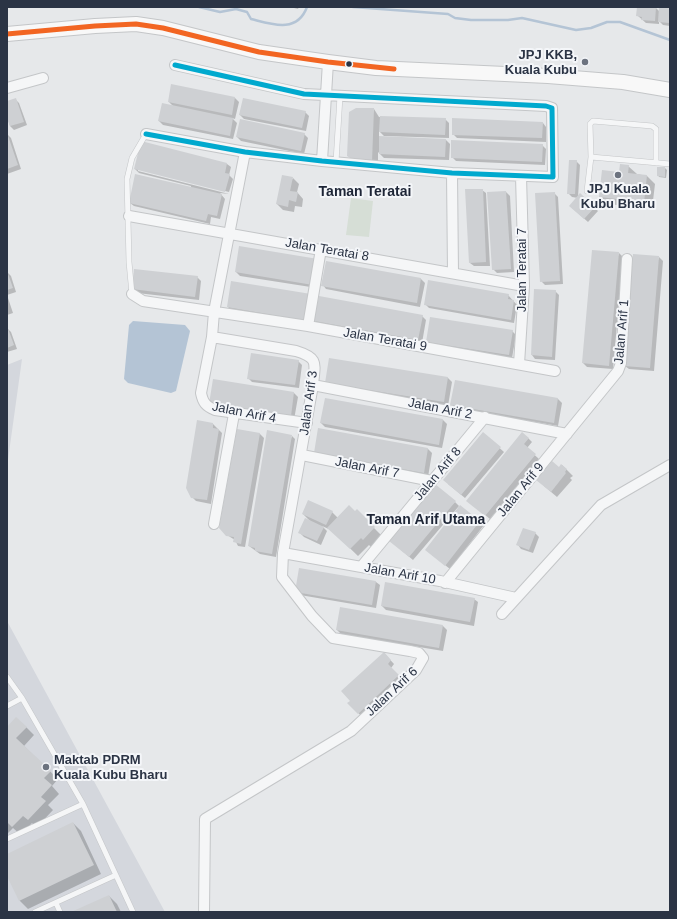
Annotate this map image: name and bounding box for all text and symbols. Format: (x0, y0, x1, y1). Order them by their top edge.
place label: JPJ KKB, Kuala Kubu (505, 47, 577, 78)
marker: JPJ KKB, Kuala Kubu (580, 57, 590, 67)
unlabelled marker (344, 59, 354, 69)
marker: JPJ Kuala Kubu Bharu (613, 170, 623, 180)
place label: JPJ Kuala Kubu Bharu (581, 181, 655, 212)
district label: Taman Teratai (319, 184, 411, 200)
street label: Jalan Teratai 7 (514, 228, 530, 312)
street label: Jalan Teratai 8 (284, 235, 370, 265)
street label: Jalan Arif 1 (611, 299, 633, 365)
street label: Jalan Teratai 9 (342, 325, 428, 355)
street label: Jalan Arif 3 (297, 370, 321, 436)
street label: Jalan Arif 2 (407, 395, 473, 423)
street label: Jalan Arif 4 (211, 399, 277, 427)
street label: Jalan Arif 8 (411, 444, 465, 504)
street label: Jalan Arif 7 (334, 454, 400, 482)
street label: Jalan Arif 9 (494, 460, 548, 520)
district label: Taman Arif Utama (367, 512, 485, 528)
street label: Jalan Arif 10 (363, 560, 437, 588)
street label: Jalan Arif 6 (363, 664, 421, 720)
place label: Maktab PDRM Kuala Kubu Bharu (54, 752, 167, 783)
marker: Maktab PDRM Kuala Kubu Bharu (41, 762, 51, 772)

